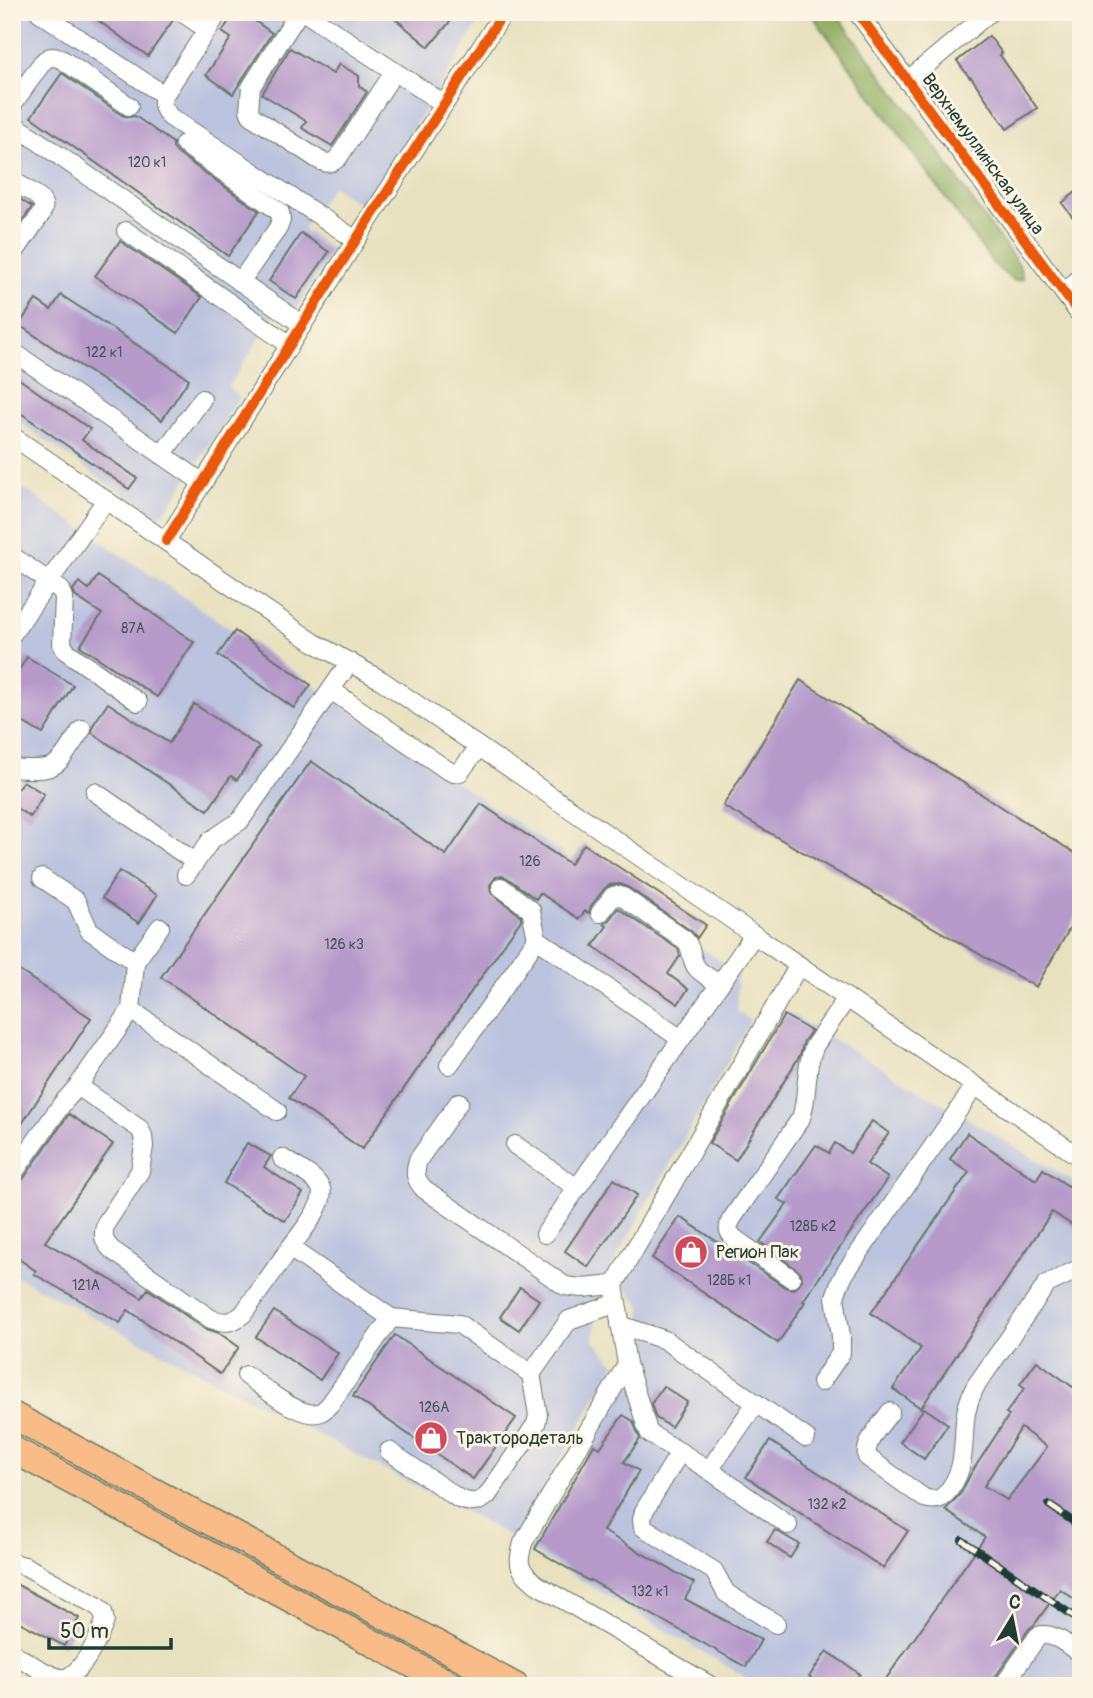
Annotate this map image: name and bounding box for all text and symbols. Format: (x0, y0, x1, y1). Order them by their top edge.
street label: Верхнемуллинская улица (917, 69, 1049, 239)
house number: 120 к1 (128, 154, 166, 171)
house number: 122 к1 (86, 344, 122, 361)
house number: 87А (121, 620, 145, 637)
house number: 126 (519, 853, 541, 870)
house number: 126 к3 (324, 936, 364, 953)
house number: 128Б к2 (790, 1218, 837, 1235)
shop icon: Регион Пак (672, 1233, 710, 1271)
place label: Регион Пак (716, 1241, 799, 1264)
house number: 128Б к1 (707, 1272, 751, 1289)
house number: 121А (72, 1277, 100, 1294)
house number: 126А (419, 1399, 449, 1416)
shop icon: Трактородеталь (412, 1419, 450, 1457)
place label: Трактородеталь (456, 1427, 584, 1450)
house number: 132 к2 (807, 1496, 847, 1513)
north arrow (978, 1582, 1048, 1652)
house number: 132 к1 (632, 1583, 668, 1600)
text: С (1007, 1589, 1023, 1615)
scale bar (49, 1607, 172, 1651)
text: 50 m (60, 1618, 109, 1645)

